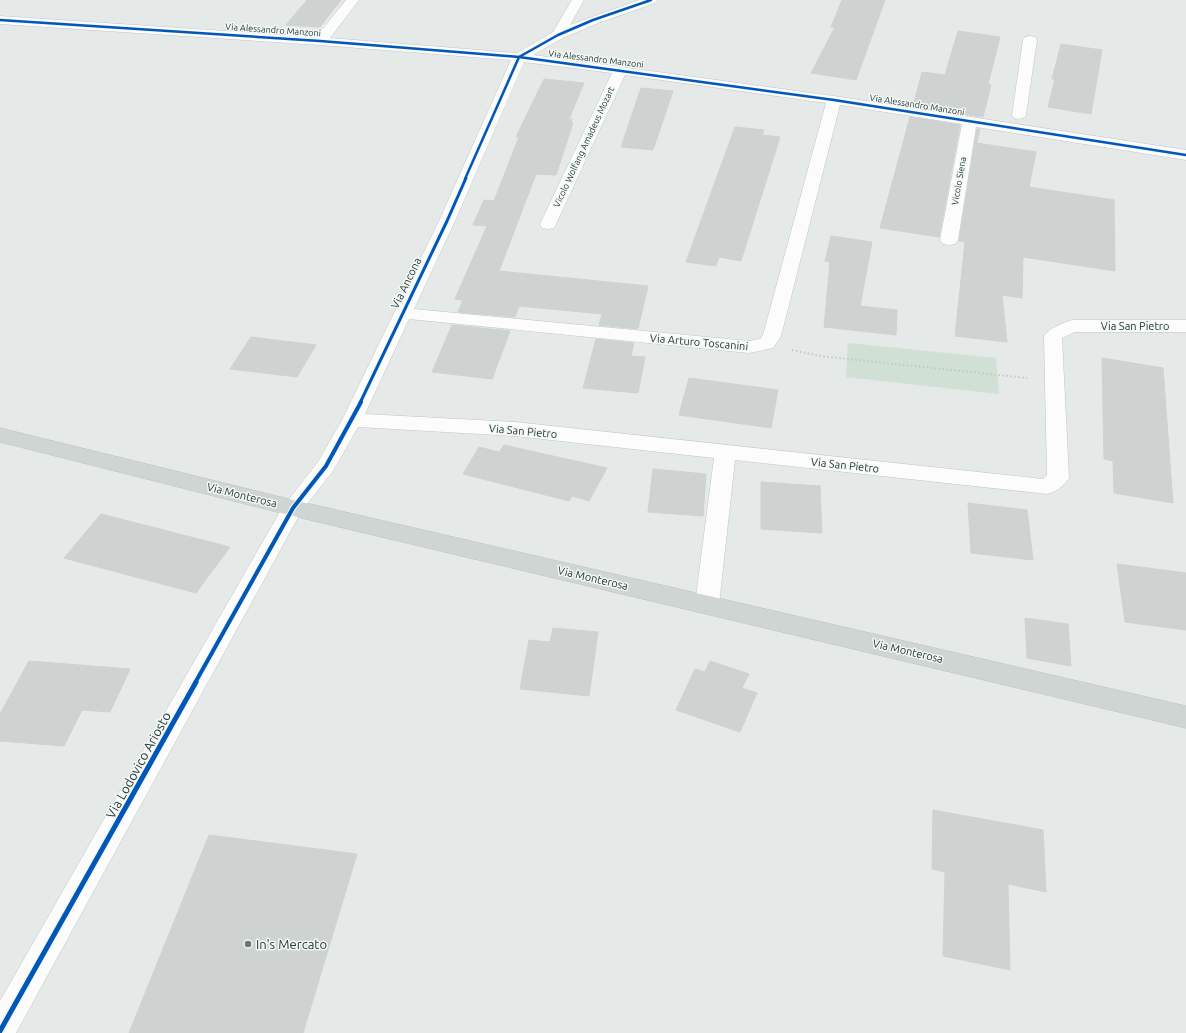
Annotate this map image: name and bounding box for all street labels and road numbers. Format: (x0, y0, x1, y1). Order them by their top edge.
street label: Via Alessandro Manzoni (225, 22, 321, 38)
street label: Via Alessandro Manzoni (548, 48, 644, 70)
street label: Vicolo Wolfang Amadeus Mozart (552, 85, 617, 209)
street label: Via Alessandro Manzoni (869, 93, 965, 117)
street label: Vicolo Siena (950, 156, 968, 206)
street label: Via Ancona (389, 256, 423, 310)
street label: Via San Pietro (1101, 320, 1169, 332)
street label: Via Arturo Toscanini (649, 332, 749, 352)
street label: Via San Pietro (488, 422, 558, 440)
street label: Via San Pietro (810, 455, 880, 475)
street label: Via Monterosa (206, 480, 278, 510)
street label: Via Monterosa (557, 564, 629, 592)
street label: Via Monterosa (872, 637, 944, 665)
street label: Via Lodovico Ariosto (103, 709, 173, 821)

